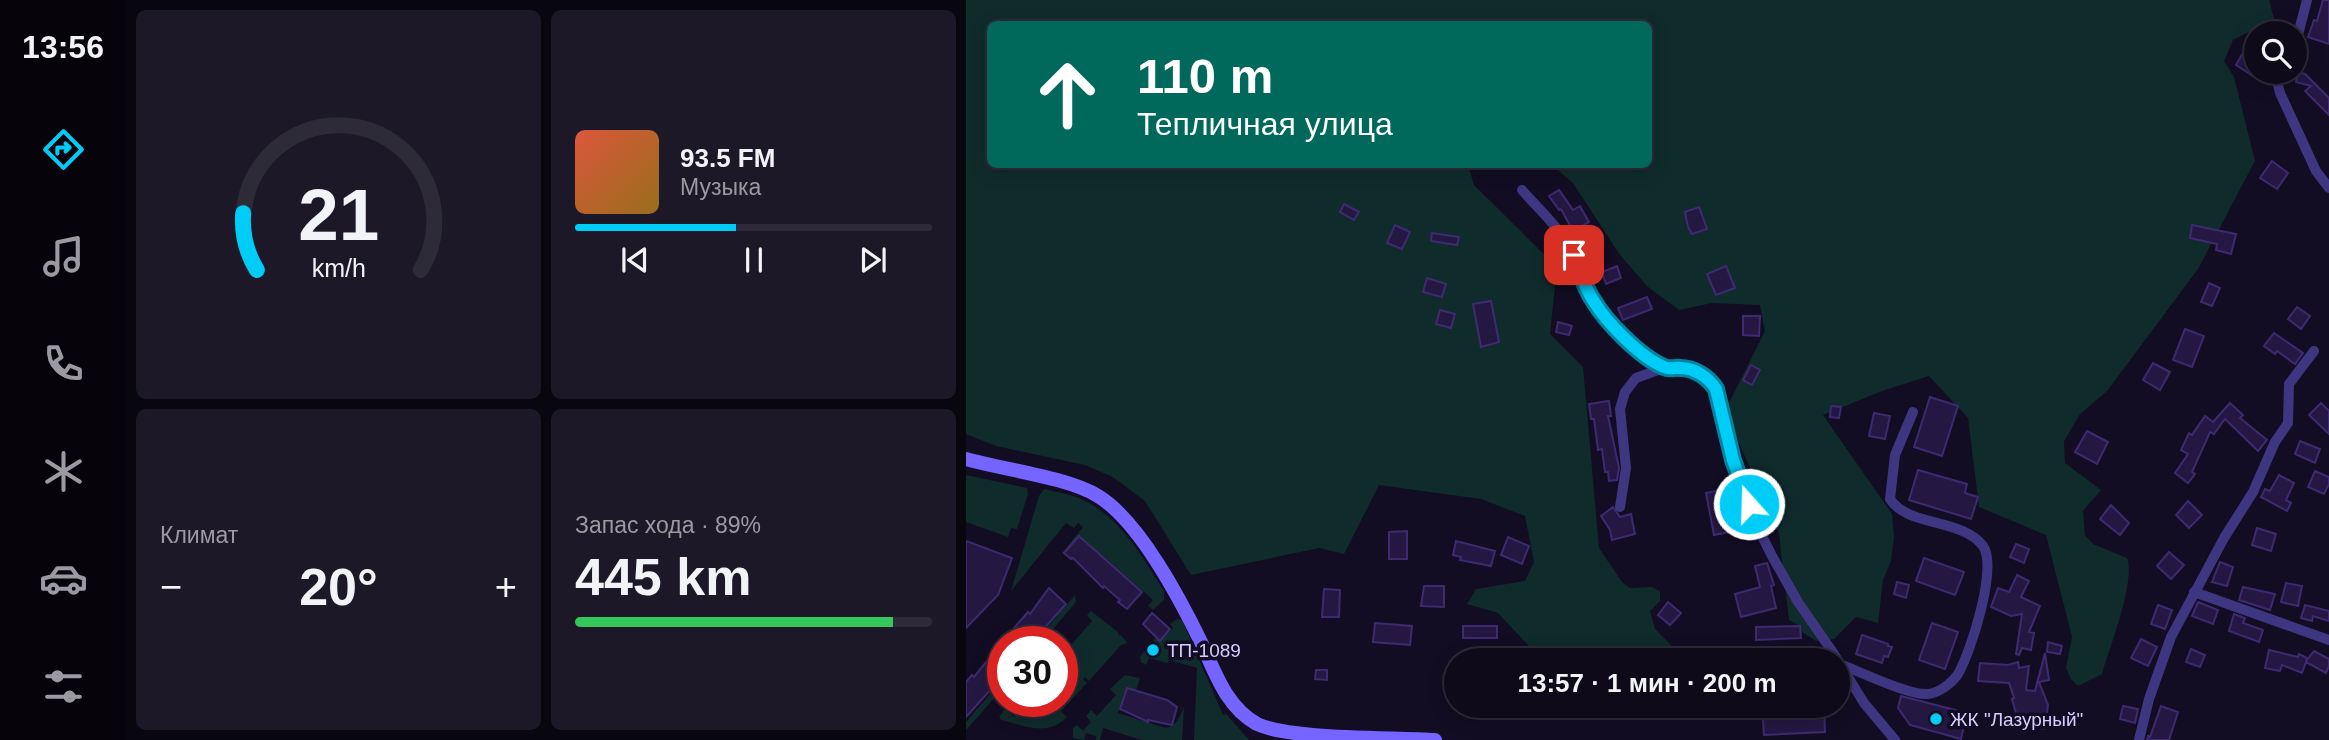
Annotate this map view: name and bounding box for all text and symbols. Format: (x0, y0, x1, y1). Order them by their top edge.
map controls (2244, 21, 2307, 84)
button: search (2244, 21, 2307, 84)
text: 13:56 (22, 29, 104, 65)
icon: ahead (1022, 49, 1113, 140)
text: 110 m (1137, 49, 1273, 103)
text: Тепличная улица (1137, 106, 1393, 142)
icon: directions (39, 125, 88, 174)
text: 93.5 FM (680, 143, 775, 173)
text: Музыка (680, 174, 761, 200)
text: 21 (298, 175, 379, 256)
pin (1544, 225, 1604, 285)
icon: music (39, 232, 88, 281)
icon: arrive (1555, 236, 1593, 274)
icon: previous (616, 241, 654, 279)
icon: pause (735, 241, 773, 279)
icon: next (854, 241, 892, 279)
text: km/h (311, 254, 366, 282)
icon: phone (39, 339, 88, 388)
icon: climate (39, 447, 88, 496)
position arrow (1712, 467, 1786, 541)
text: Запас хода · 89% (575, 512, 761, 538)
text: Климат (160, 522, 238, 548)
text: 445 km (575, 548, 751, 606)
icon: car (39, 554, 88, 603)
text: 20° (299, 558, 378, 616)
text: − (160, 566, 182, 608)
text: + (495, 566, 517, 608)
speed limit sign: 30 (987, 626, 1078, 717)
place label: ТП-1089 (1167, 640, 1241, 661)
marker: ТП-1089 (1145, 642, 1161, 658)
icon: filters (39, 662, 88, 711)
text: 13:57 · 1 мин · 200 m (1517, 668, 1777, 698)
place label: ЖК "Лазурный" (1950, 709, 2083, 730)
marker: ЖК "Лазурный" (1928, 711, 1944, 727)

